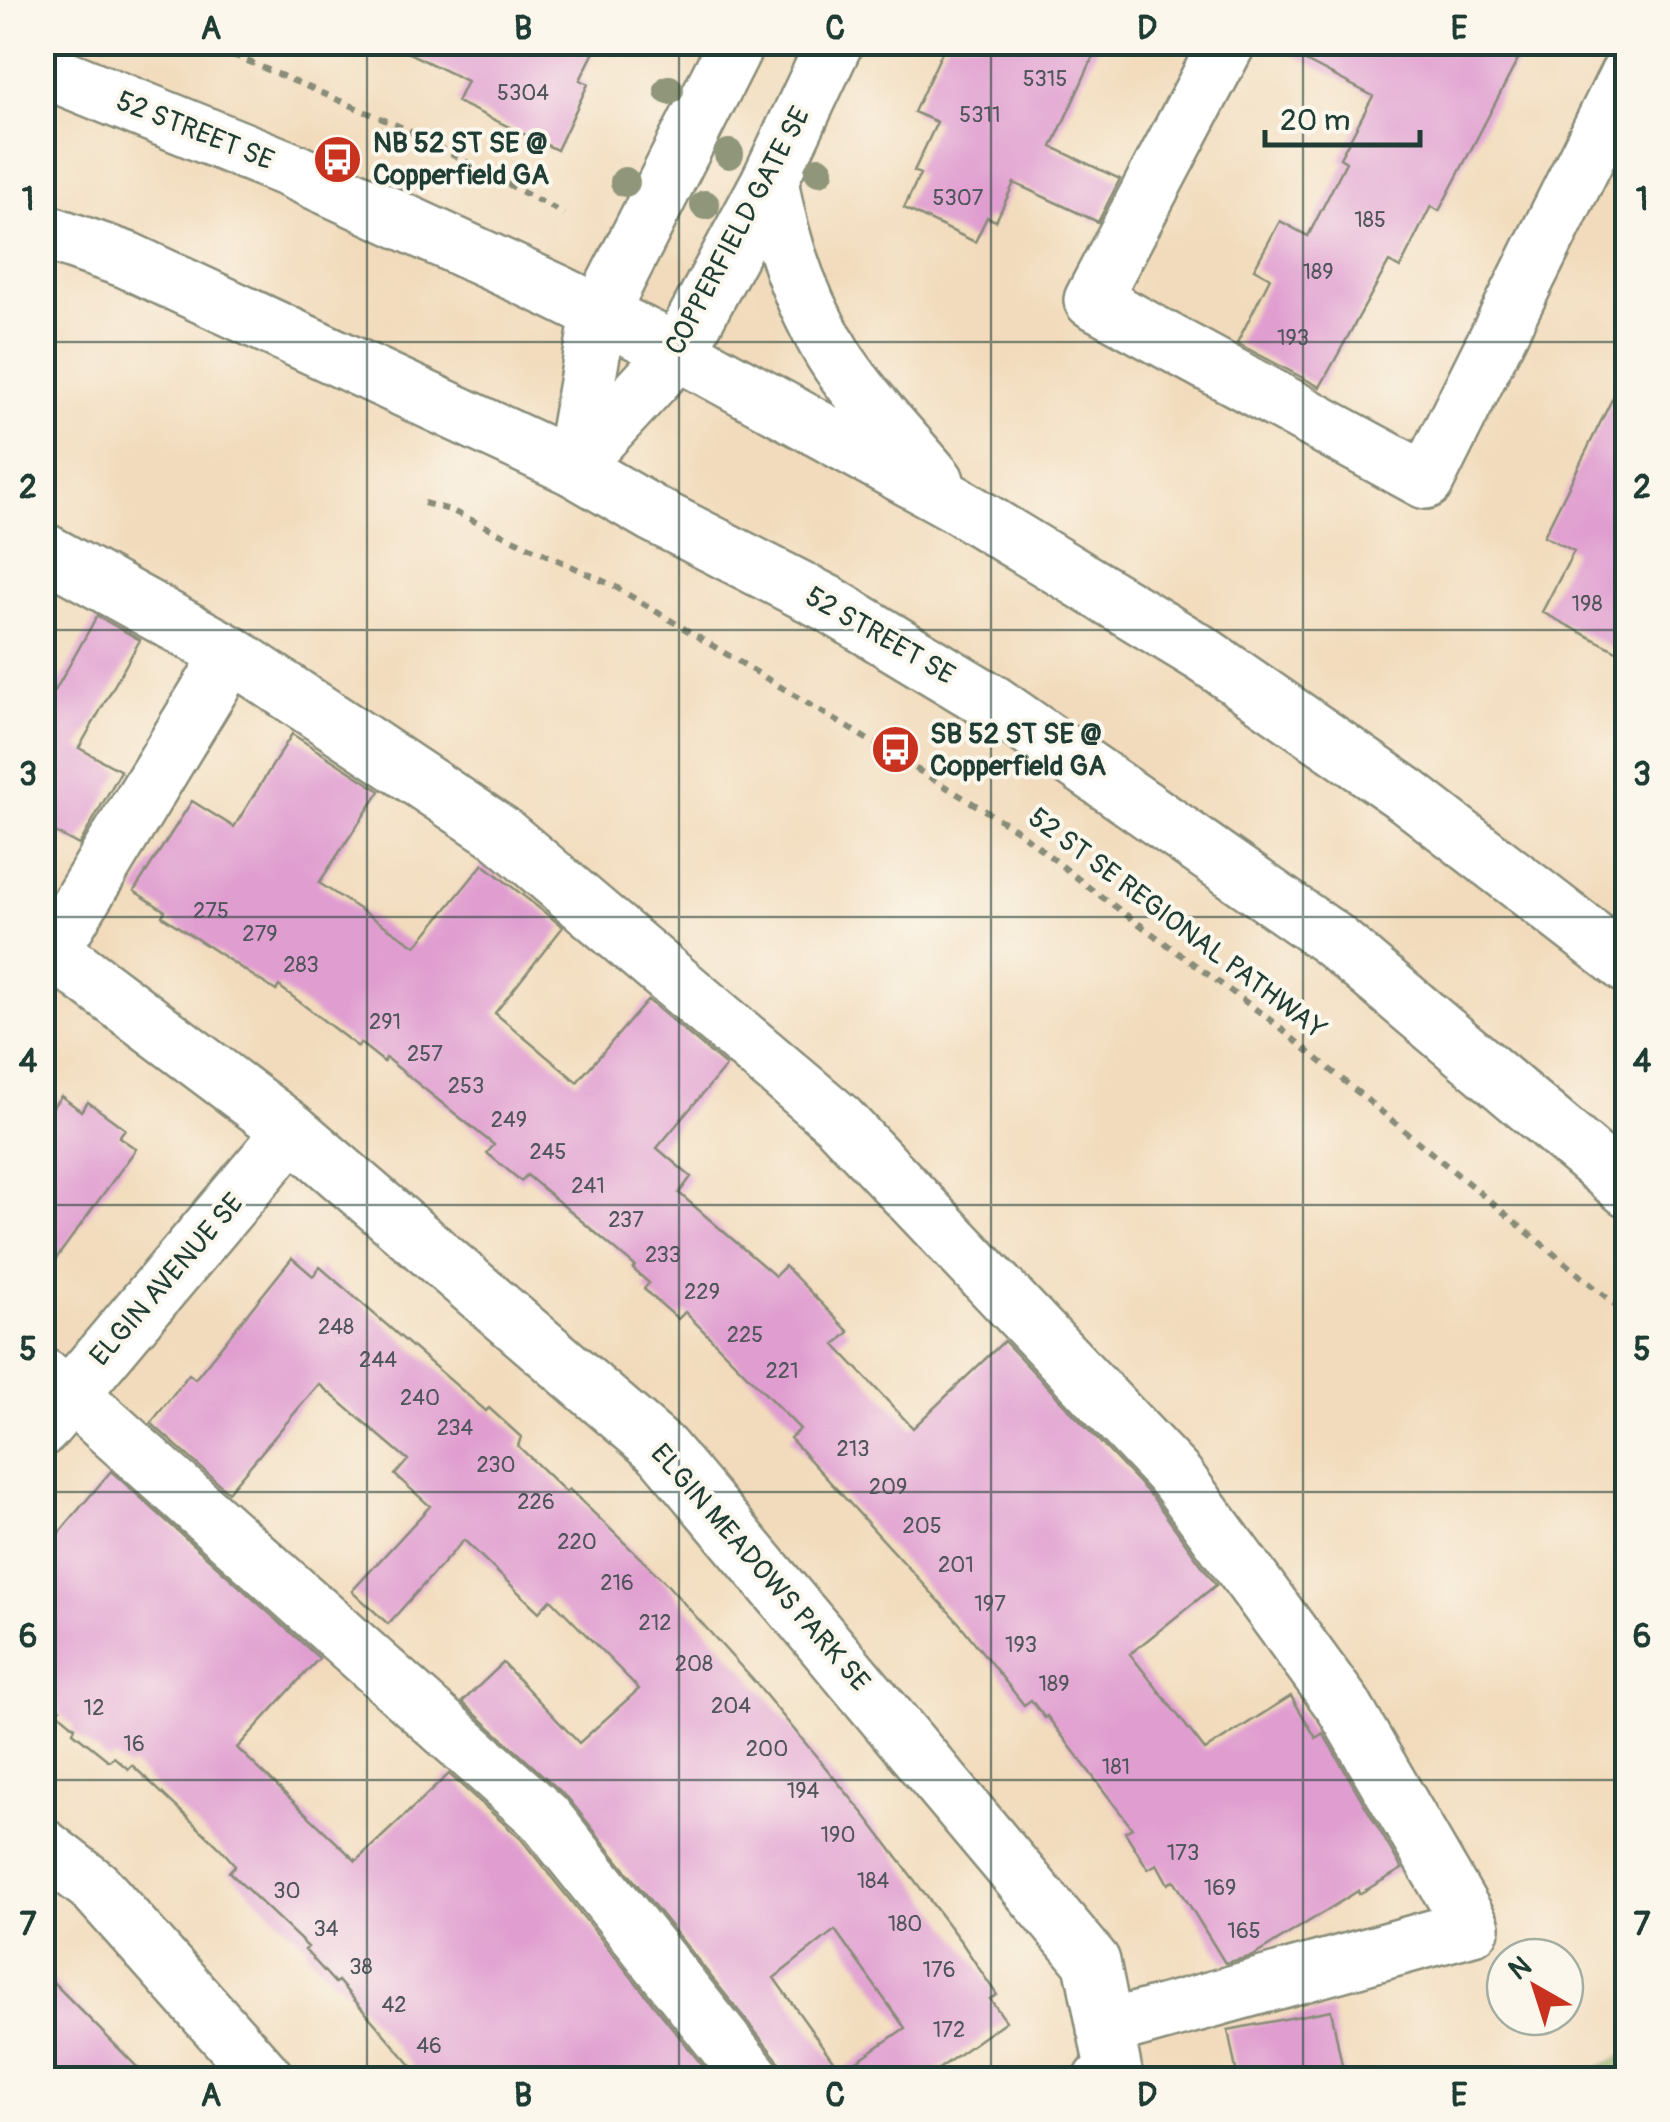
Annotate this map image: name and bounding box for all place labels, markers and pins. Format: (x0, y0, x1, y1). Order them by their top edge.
place label: NB 52 ST SE @ Copperfield GA (373, 126, 549, 193)
bus stop icon: NB 52 ST SE @ Copperfield GA (312, 133, 364, 185)
place label: SB 52 ST SE @ Copperfield GA (930, 717, 1106, 784)
bus stop icon: SB 52 ST SE @ Copperfield GA (869, 724, 921, 776)

